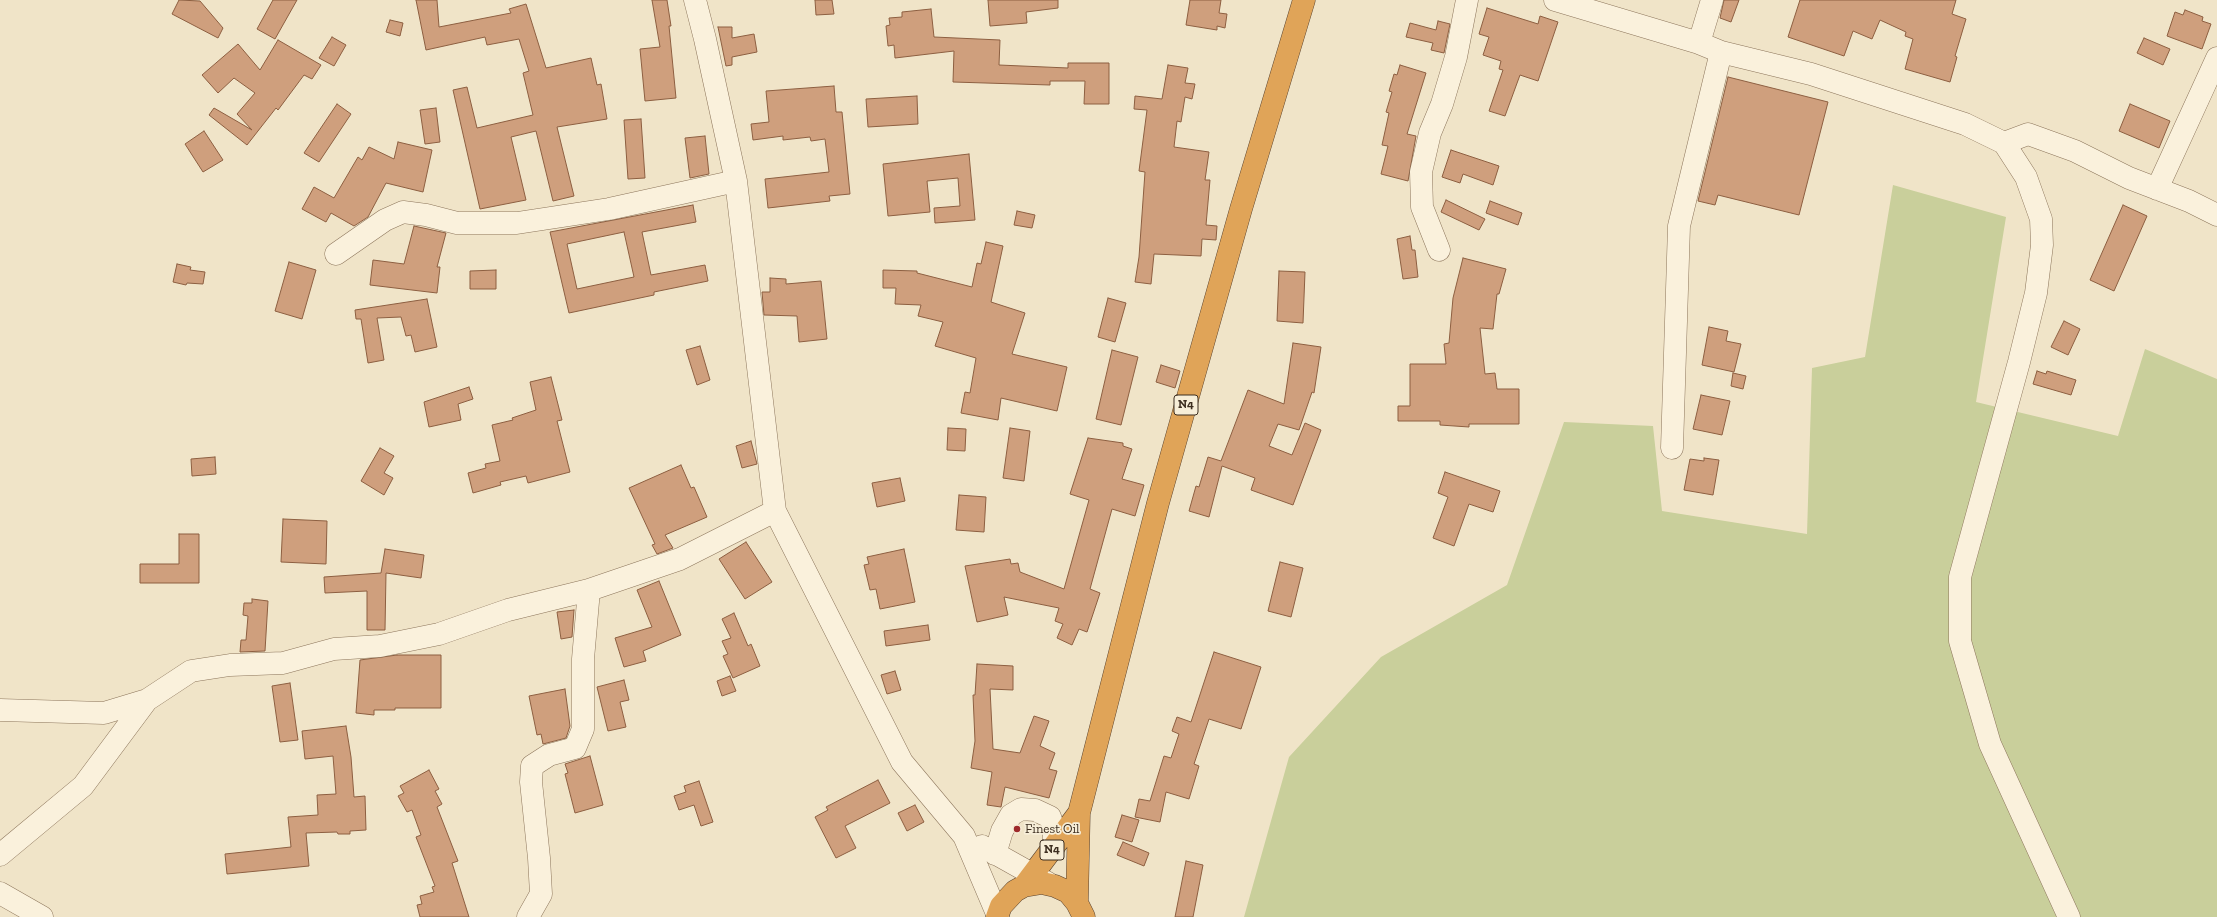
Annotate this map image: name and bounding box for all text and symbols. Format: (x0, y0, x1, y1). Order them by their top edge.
road number: N4 (1174, 395, 1198, 415)
place label: Finest Oil (1025, 821, 1079, 837)
marker: Finest Oil (1012, 824, 1022, 834)
road number: N4 (1040, 840, 1064, 860)

